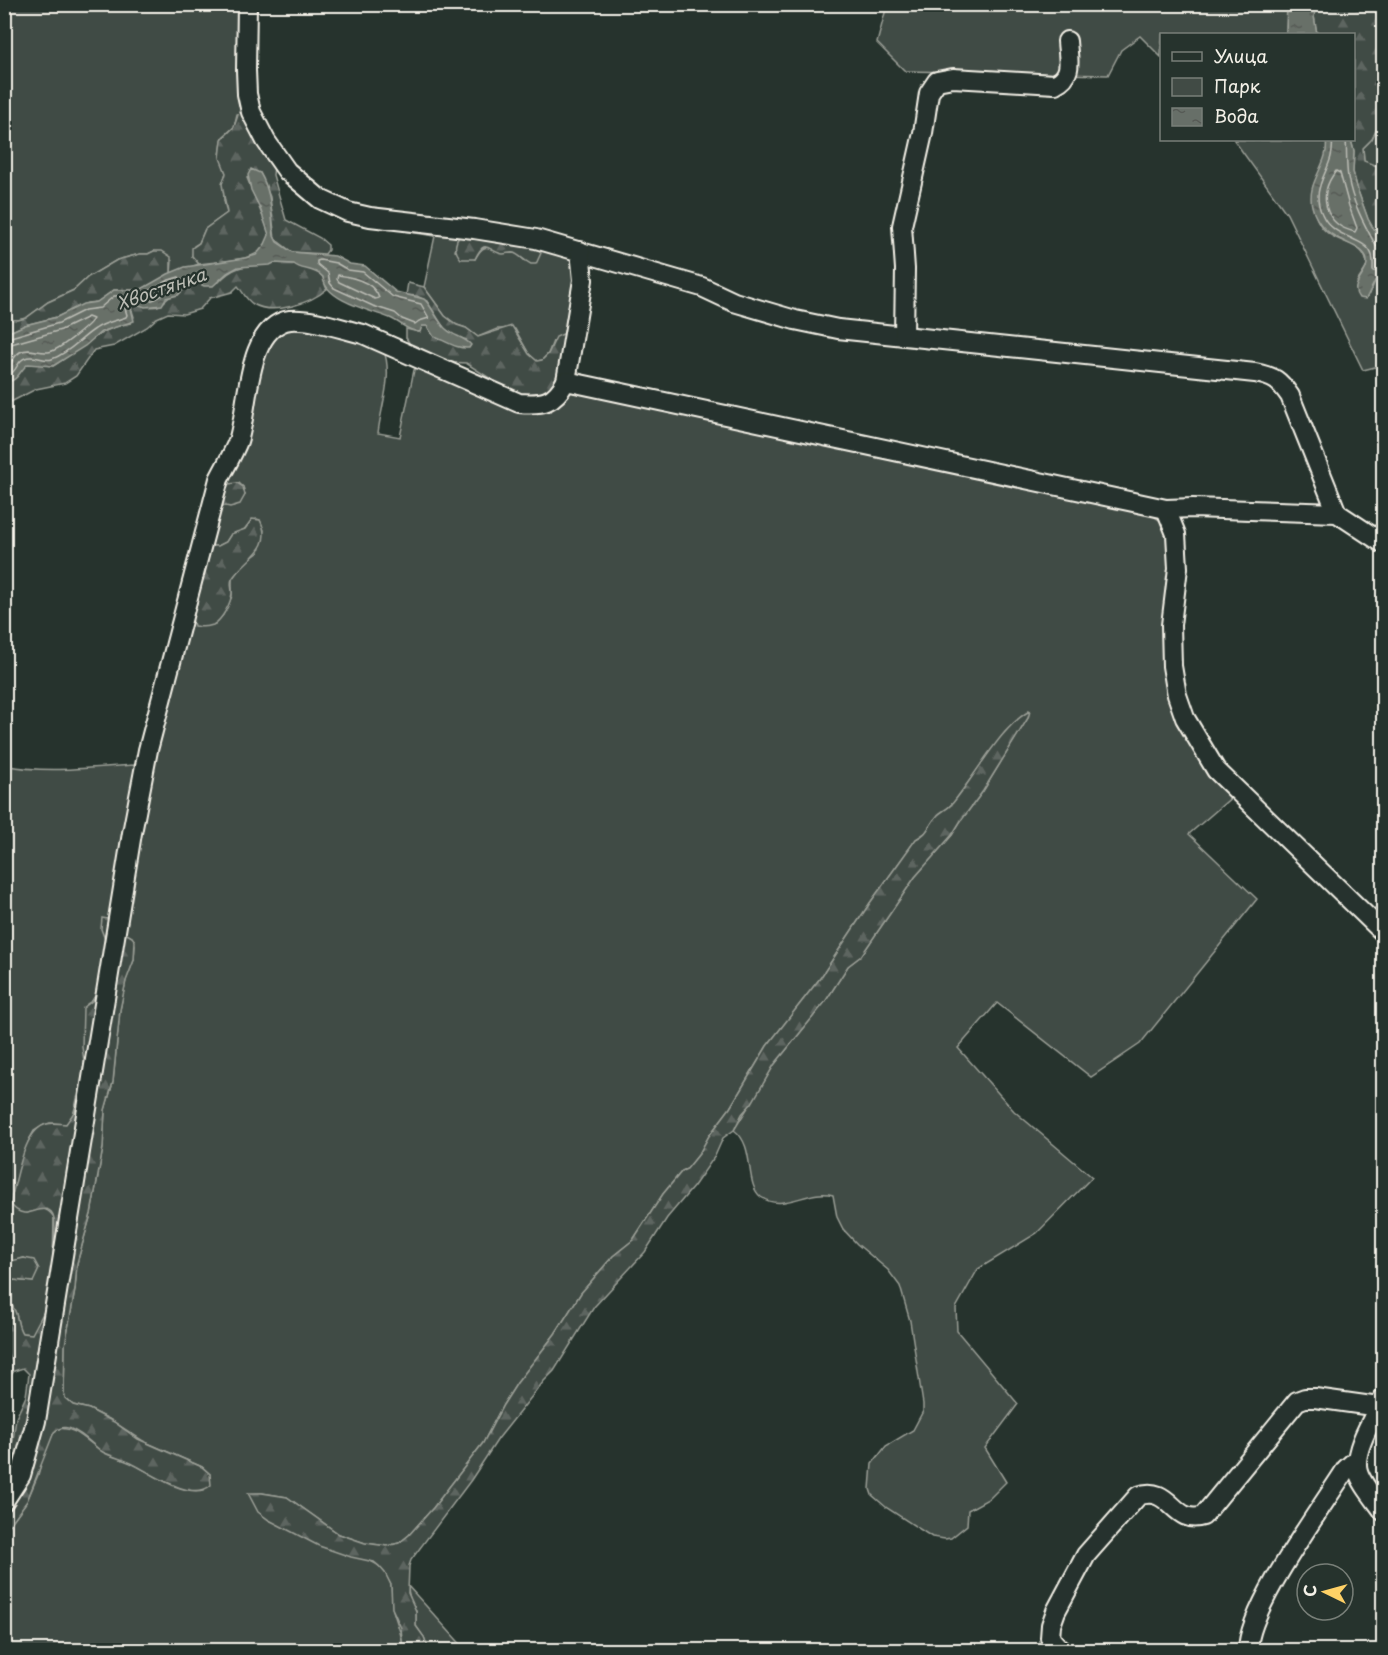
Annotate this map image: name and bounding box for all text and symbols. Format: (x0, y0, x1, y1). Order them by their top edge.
legend (1160, 33, 1355, 141)
text: Улица (1214, 42, 1268, 69)
text: Парк (1214, 72, 1261, 99)
text: Вода (1214, 102, 1259, 129)
water label: Хвостянка (113, 260, 210, 316)
north arrow (1295, 1562, 1355, 1622)
text: С (1297, 1584, 1322, 1598)

